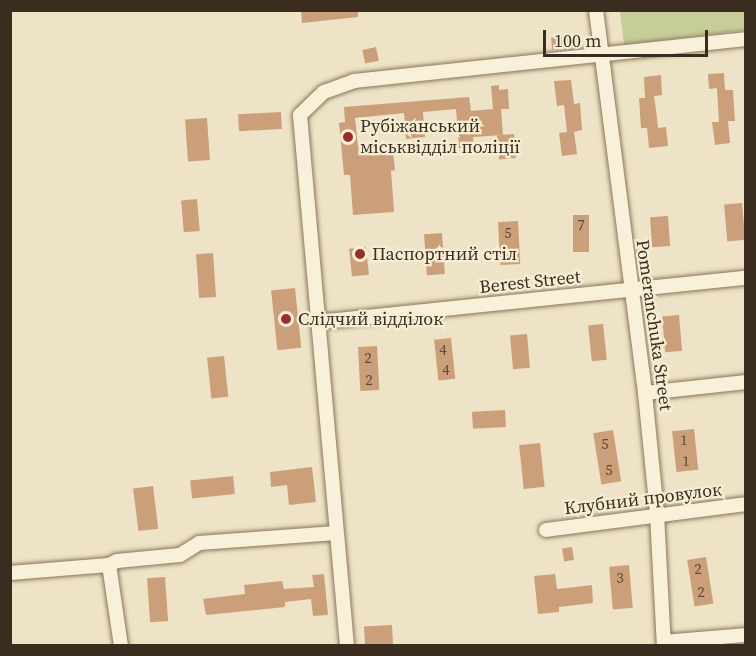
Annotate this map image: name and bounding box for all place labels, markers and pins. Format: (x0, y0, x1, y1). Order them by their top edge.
place label: Рубіжанський міськвідділ поліції (360, 116, 520, 158)
marker: Рубіжанський міськвідділ поліції (341, 130, 355, 144)
place label: Паспортний стіл (372, 243, 517, 265)
marker: Паспортний стіл (353, 247, 367, 261)
place label: Слідчий відділок (298, 308, 443, 330)
marker: Слідчий відділок (279, 312, 293, 326)

